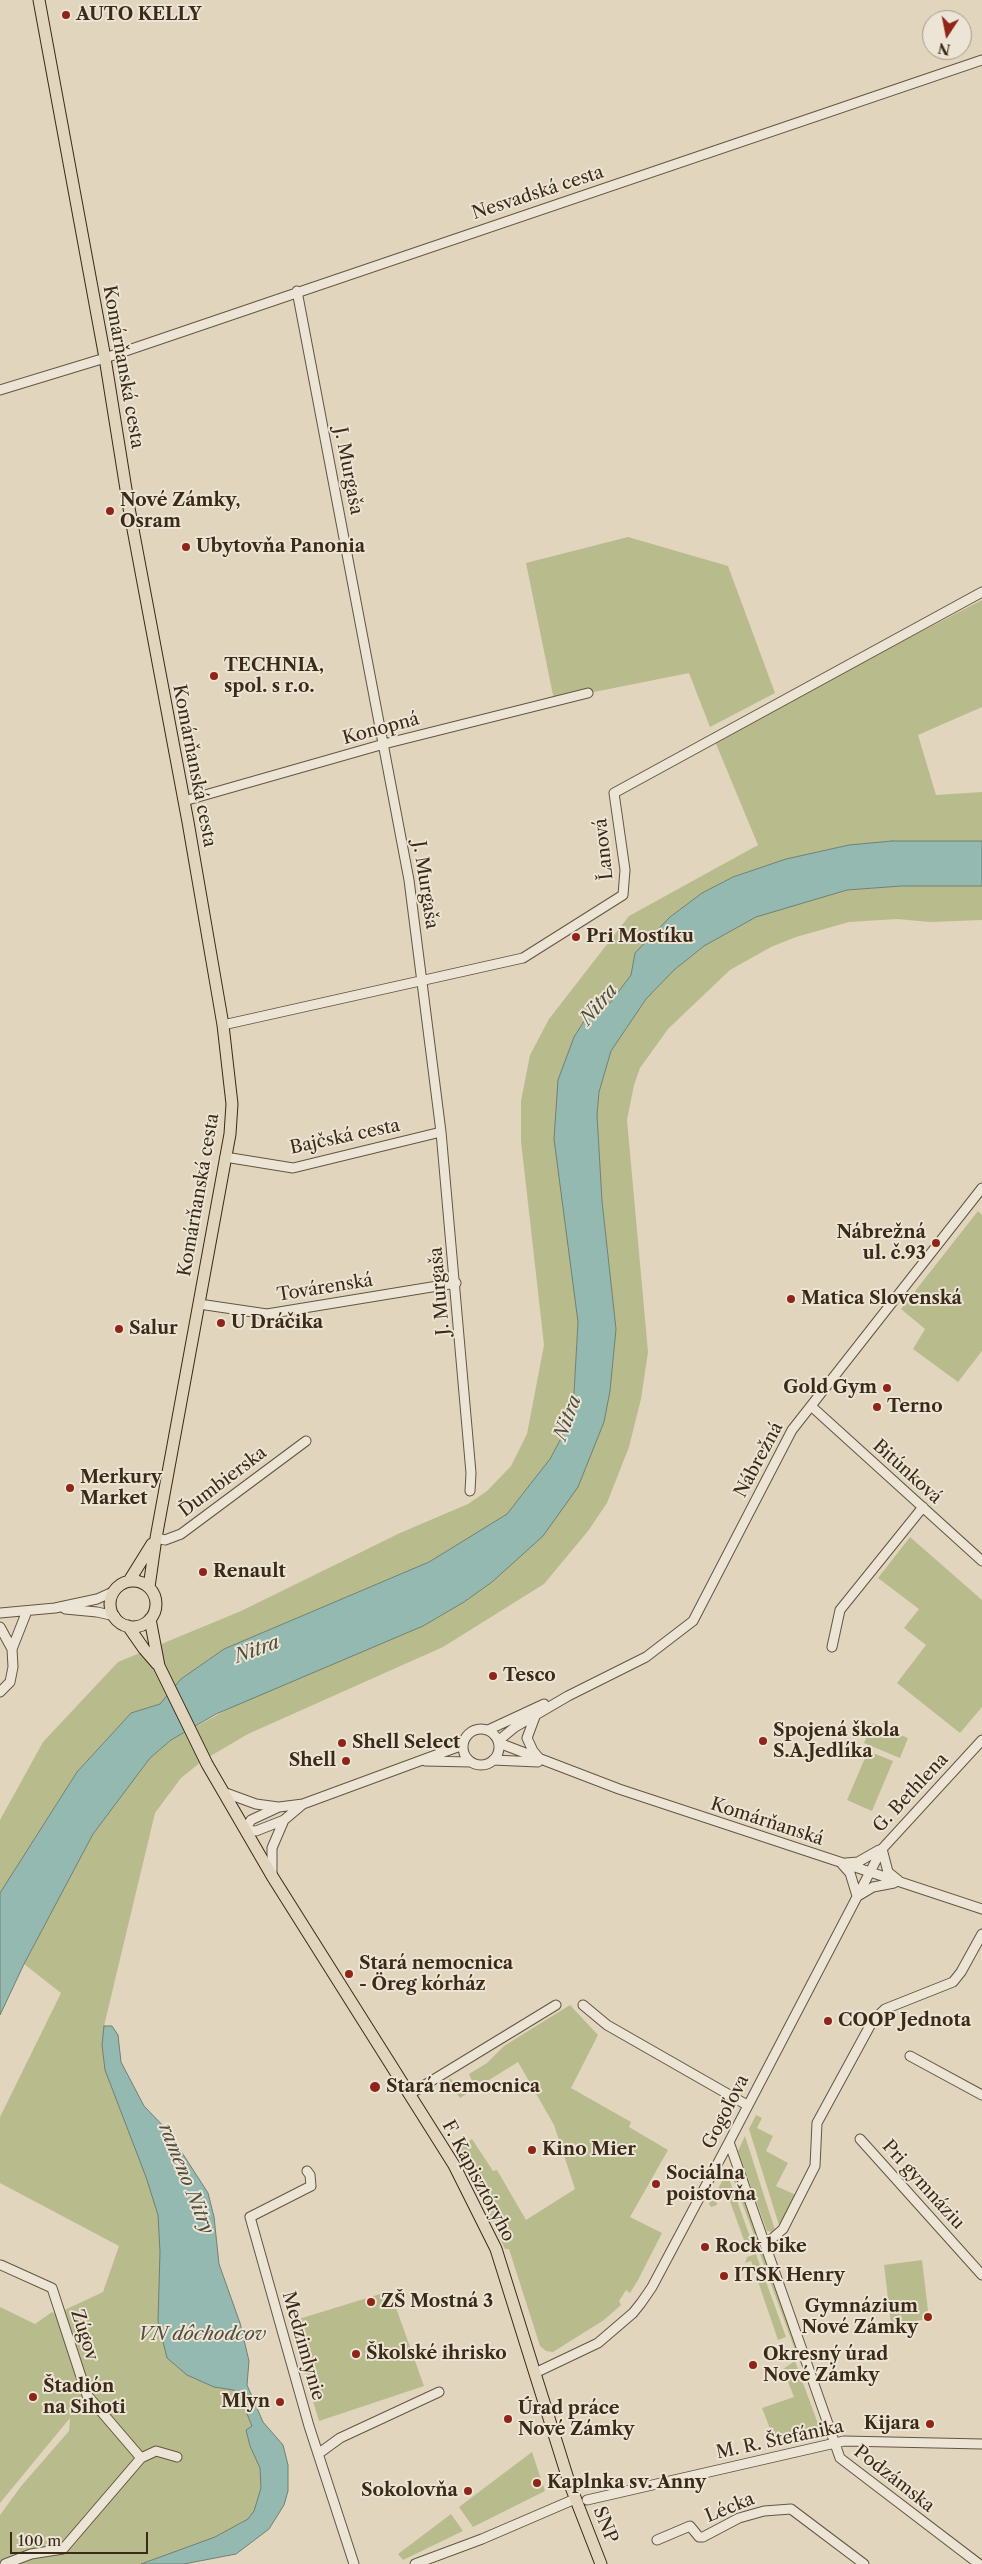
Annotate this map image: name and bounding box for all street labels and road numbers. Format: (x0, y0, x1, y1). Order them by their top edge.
street label: Nesvadská cesta (469, 162, 607, 224)
street label: Komárňanská cesta (98, 284, 148, 450)
street label: J. Murgaša (329, 425, 367, 517)
street label: Komárňanská cesta (168, 683, 220, 849)
street label: Konopná (340, 708, 422, 750)
street label: Ľanová (590, 817, 618, 881)
street label: J. Murgaša (407, 840, 443, 930)
street label: Komárňanská cesta (174, 1112, 224, 1278)
street label: Bajčská cesta (288, 1115, 402, 1159)
street label: J. Murgaša (425, 1246, 455, 1336)
street label: Továrenská (275, 1270, 375, 1306)
street label: Nábrežná (730, 1419, 788, 1501)
street label: Bitúnková (868, 1435, 946, 1509)
street label: Ďumbierska (175, 1442, 271, 1522)
street label: G. Bethlena (869, 1749, 953, 1837)
street label: Komárňanská (708, 1794, 826, 1850)
street label: Gogoľova (698, 2071, 754, 2153)
street label: F. Kapisztóryho (437, 2117, 519, 2245)
street label: Pri gymnáziu (877, 2136, 969, 2234)
street label: Medzimlynie (277, 2289, 329, 2403)
street label: Zúgov (66, 2307, 102, 2363)
street label: M. R. Štefánika (714, 2416, 846, 2464)
street label: Podzámska (849, 2441, 939, 2517)
street label: Lécka (702, 2488, 758, 2528)
street label: SNP (588, 2504, 622, 2546)

